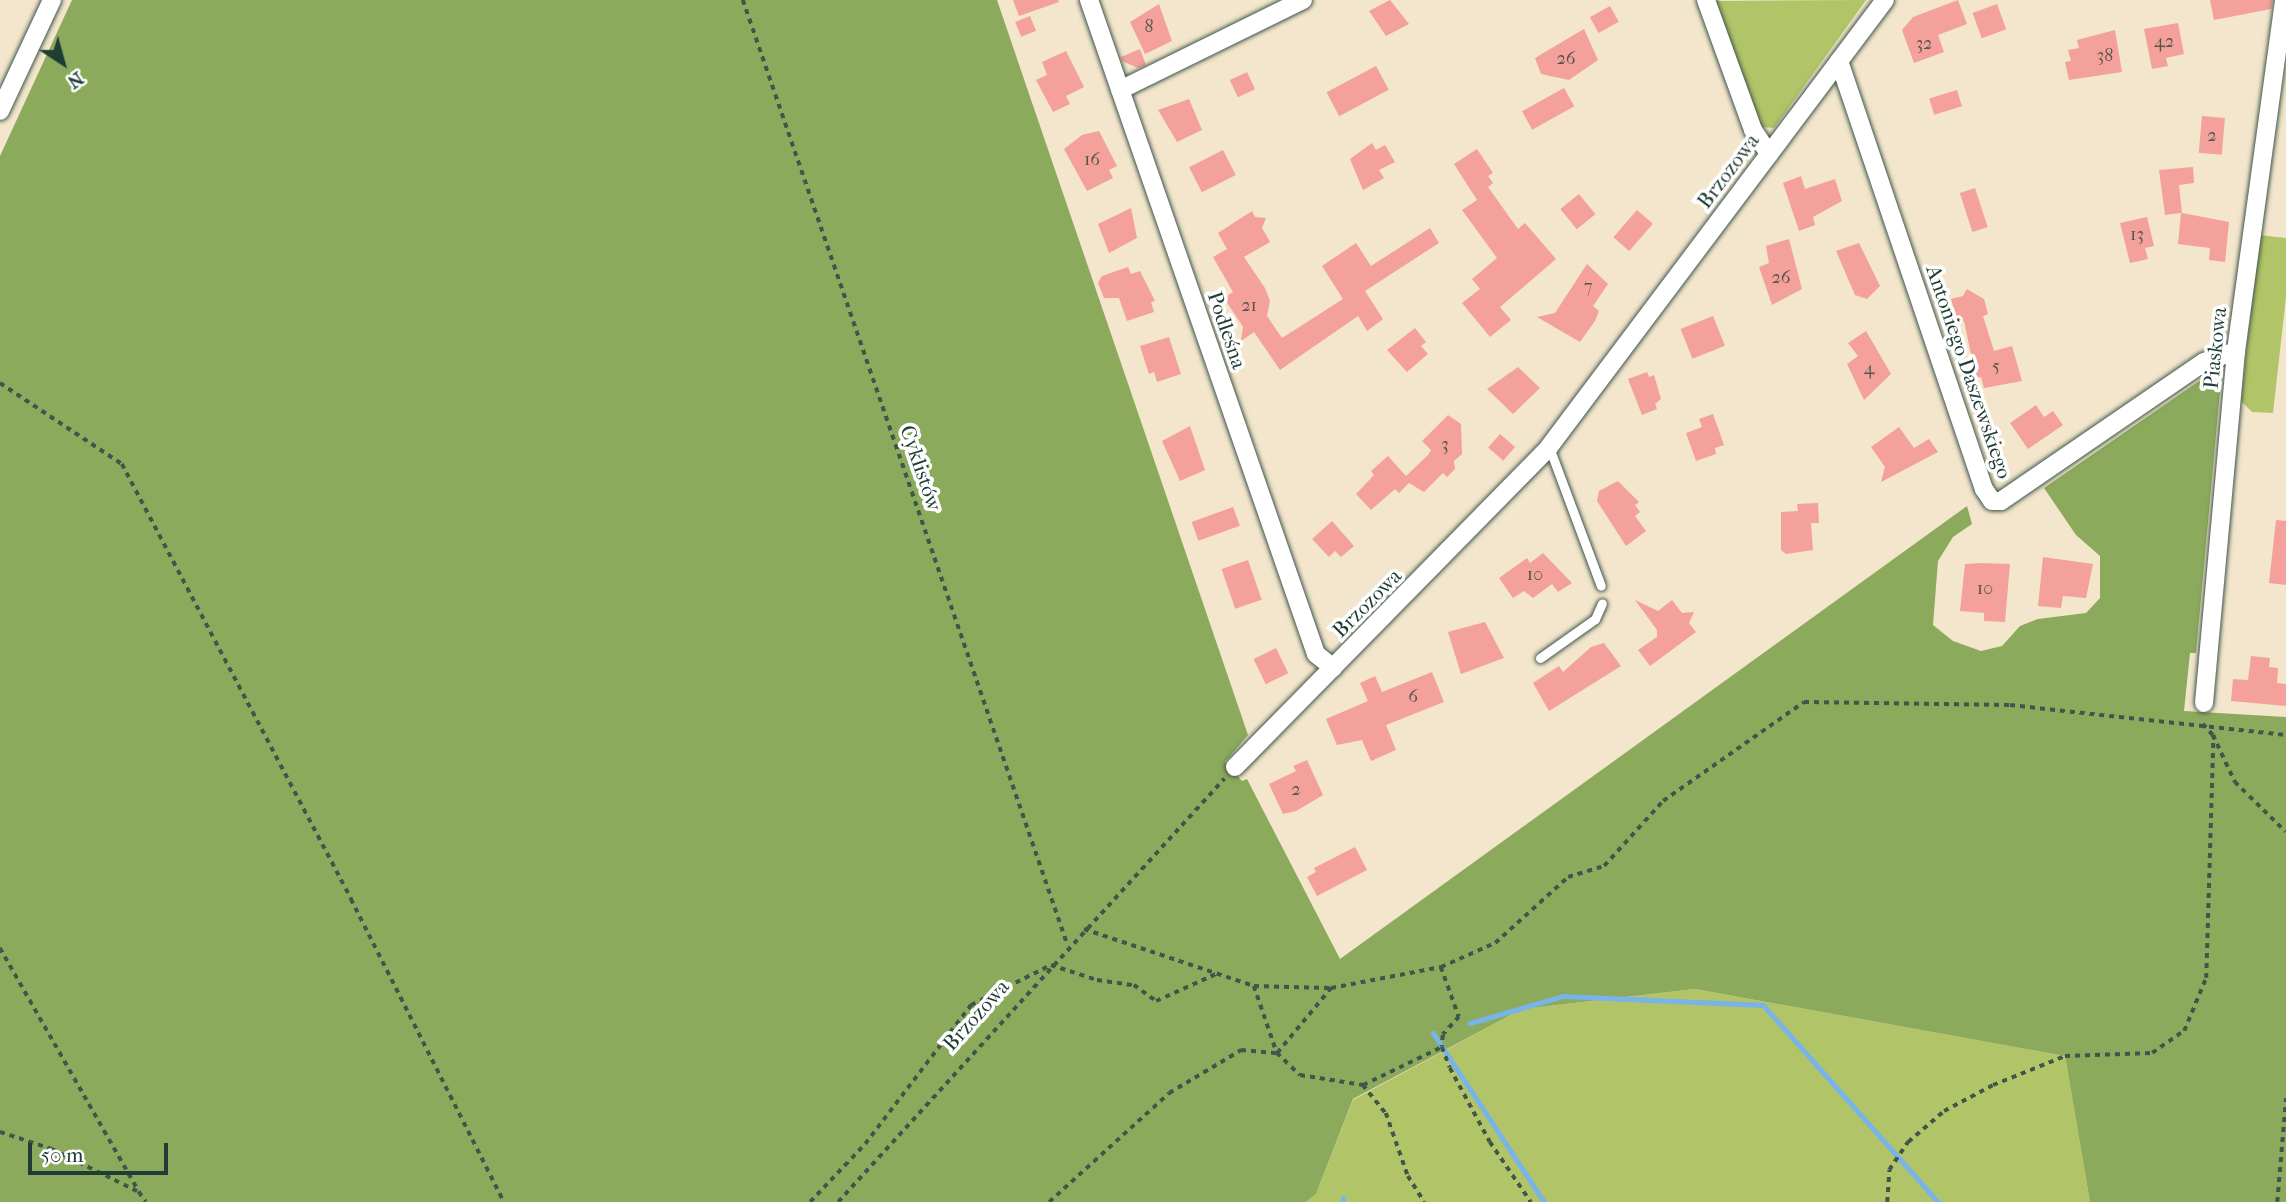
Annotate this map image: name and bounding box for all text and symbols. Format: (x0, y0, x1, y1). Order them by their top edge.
house number: 8 (1144, 16, 1154, 38)
north arrow (28, 28, 98, 98)
house number: 42 (2154, 31, 2174, 53)
house number: 32 (1916, 33, 1932, 55)
house number: 38 (2097, 45, 2113, 67)
house number: 26 (1556, 48, 1576, 70)
text: N (63, 67, 88, 93)
house number: 2 (2207, 125, 2217, 147)
street label: Brzozowa (1692, 129, 1764, 213)
house number: 16 (1084, 149, 1100, 171)
house number: 13 (2130, 224, 2144, 246)
street label: Antoniego Daszewskiego (1921, 262, 2017, 482)
house number: 26 (1771, 267, 1791, 289)
house number: 7 (1584, 276, 1592, 298)
street label: Podleśna (1202, 288, 1252, 372)
house number: 21 (1241, 295, 1257, 317)
street label: Piaskowa (2198, 306, 2232, 390)
house number: 5 (1992, 356, 2000, 378)
house number: 4 (1864, 358, 1874, 380)
street label: Cyklistów (895, 422, 947, 514)
house number: 3 (1441, 434, 1449, 456)
street label: Brzozowa (1327, 563, 1407, 643)
house number: 10 (1527, 564, 1543, 586)
house number: 10 (1977, 578, 1993, 600)
house number: 6 (1408, 686, 1418, 708)
house number: 2 (1291, 779, 1301, 801)
street label: Brzozowa (938, 974, 1014, 1056)
scale bar (32, 1128, 172, 1172)
text: 50 m (41, 1143, 84, 1167)

